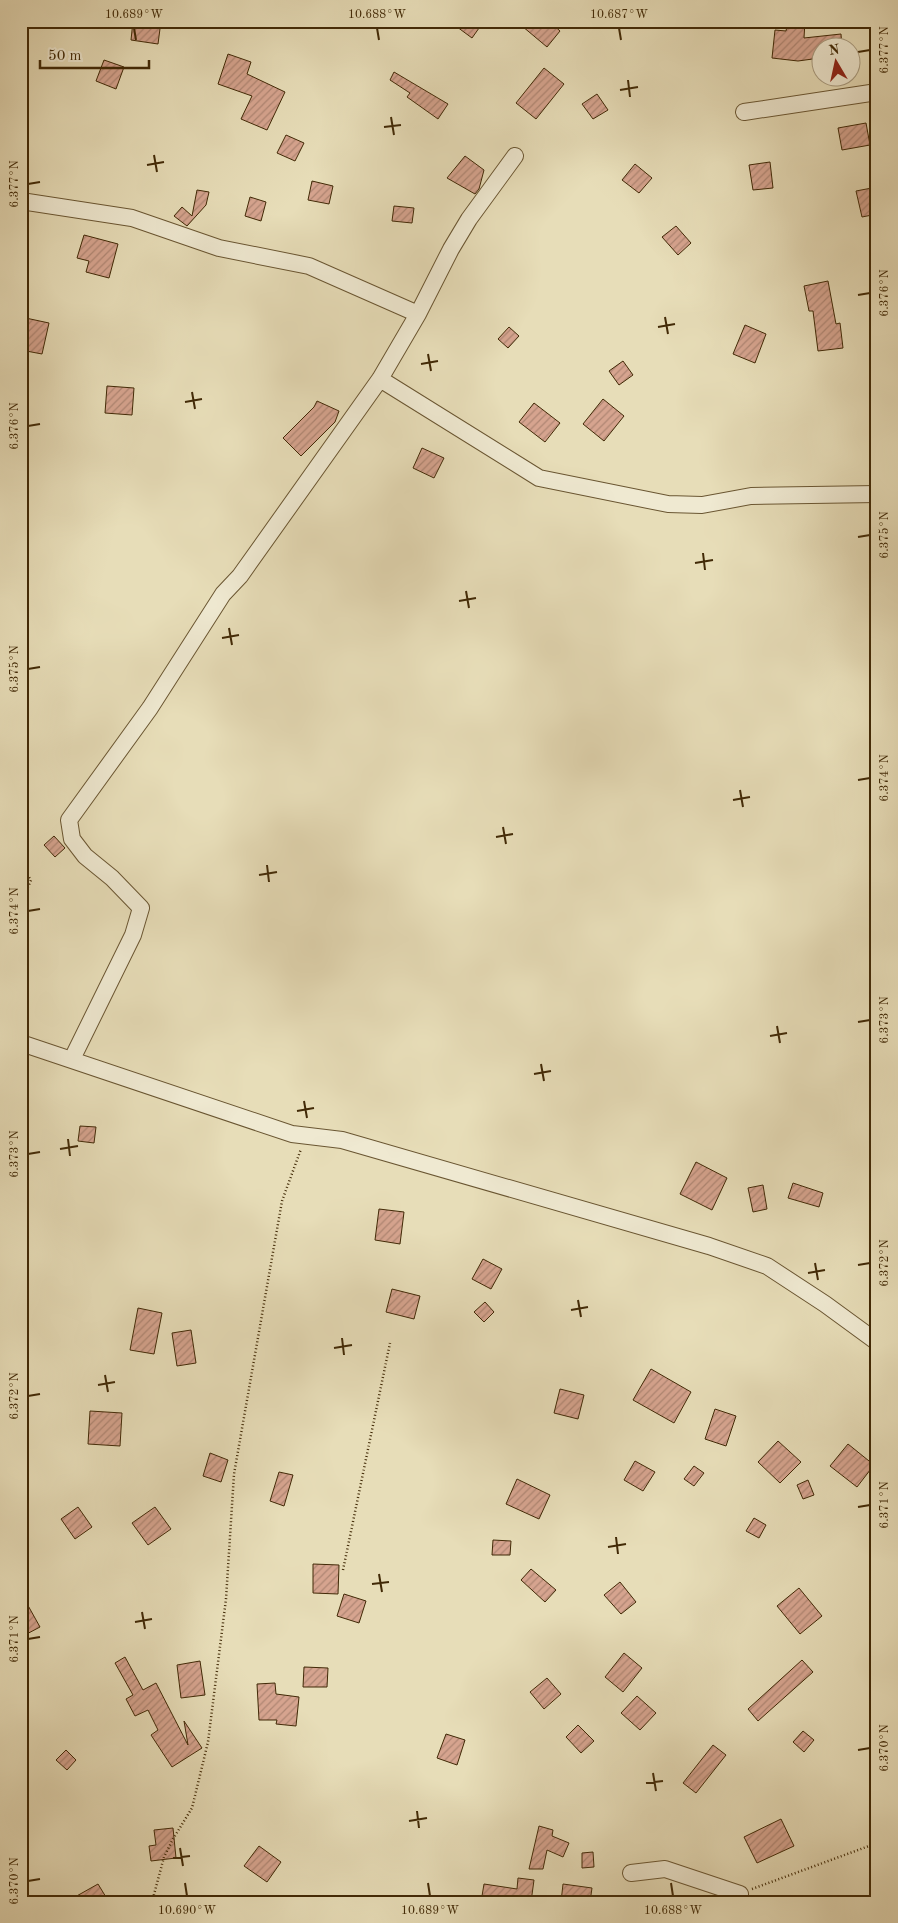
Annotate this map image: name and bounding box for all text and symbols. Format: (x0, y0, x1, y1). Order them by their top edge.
text: 10.689°W (105, 9, 163, 21)
text: 10.688°W (348, 9, 406, 21)
text: 10.687°W (590, 9, 648, 21)
text: 6.377°N (879, 26, 891, 74)
scale bar (40, 38, 149, 70)
north arrow (810, 38, 860, 88)
text: N (828, 42, 841, 58)
text: 50 m (48, 49, 82, 64)
text: 6.377°N (9, 160, 21, 208)
text: 6.376°N (879, 269, 891, 317)
text: 6.376°N (9, 402, 21, 450)
text: 6.375°N (878, 511, 891, 559)
text: 6.375°N (8, 645, 21, 693)
text: 6.374°N (879, 754, 891, 802)
text: 6.374°N (9, 887, 21, 935)
text: 6.373°N (879, 996, 891, 1044)
text: 6.373°N (9, 1130, 21, 1178)
text: 6.372°N (879, 1239, 891, 1287)
text: 6.372°N (9, 1372, 21, 1420)
text: 6.371°N (879, 1481, 891, 1529)
text: 6.371°N (9, 1615, 21, 1663)
text: 6.370°N (879, 1724, 891, 1772)
text: 6.370°N (9, 1857, 21, 1905)
text: 10.690°W (158, 1905, 216, 1917)
text: 10.689°W (401, 1905, 459, 1917)
text: 10.688°W (644, 1905, 702, 1917)

